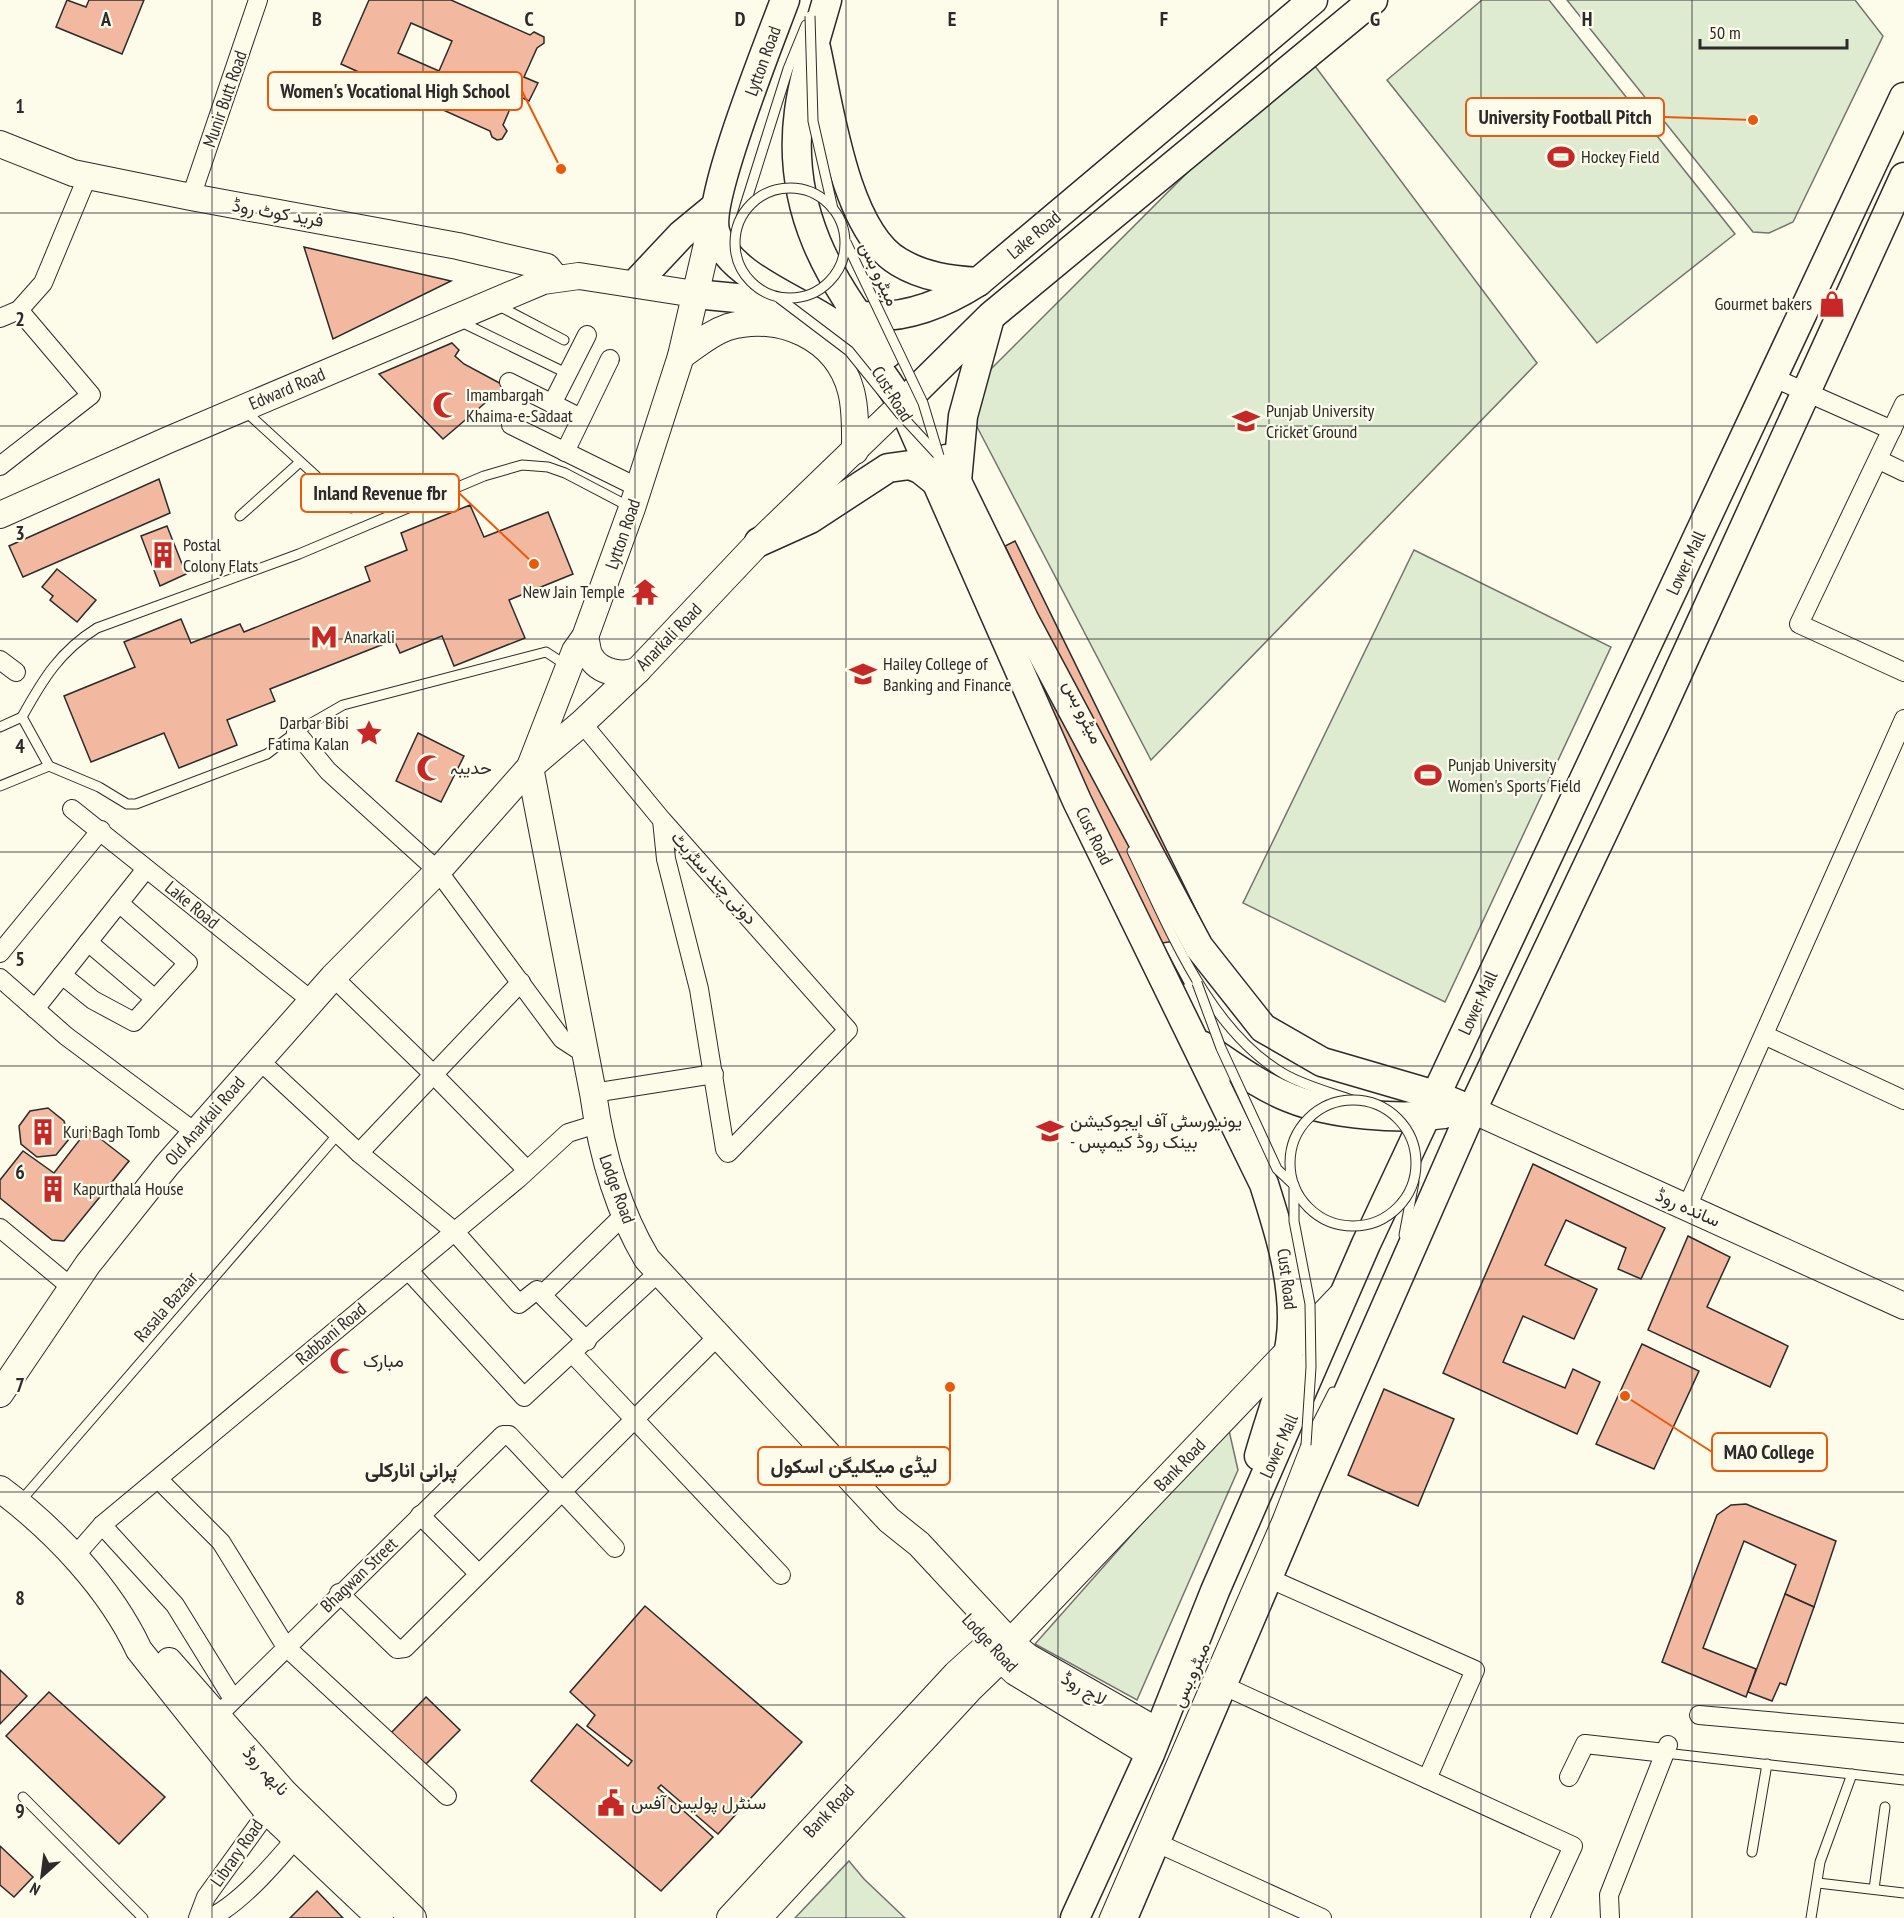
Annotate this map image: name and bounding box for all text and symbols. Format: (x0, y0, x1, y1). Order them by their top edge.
text: A (100, 6, 112, 32)
text: B (312, 6, 322, 32)
text: C (524, 6, 534, 32)
text: D (735, 6, 746, 32)
text: E (948, 6, 956, 32)
text: F (1160, 6, 1168, 32)
text: G (1370, 6, 1380, 32)
text: H (1582, 6, 1592, 32)
scale bar (1700, 12, 1847, 50)
text: 50 m (1709, 21, 1741, 44)
street label: Lytton Road (739, 23, 786, 99)
street label: Munir Butt Road (197, 48, 252, 150)
callout: Women's Vocational High School (268, 72, 522, 110)
text: Women's Vocational High School (279, 78, 510, 104)
text: 1 (15, 93, 25, 119)
callout: University Football Pitch (1466, 98, 1664, 136)
text: University Football Pitch (1478, 104, 1652, 130)
sports icon: Hockey Field (1546, 142, 1576, 172)
place label: Hockey Field (1581, 145, 1660, 168)
street label: فرید کوٹ روڈ (231, 193, 326, 232)
street label: Lake Road (1002, 205, 1065, 264)
street label: میٹرو بس (855, 238, 904, 310)
shop icon: Gourmet bakers (1817, 289, 1847, 319)
place label: Gourmet bakers (1714, 292, 1812, 315)
text: 2 (15, 306, 25, 332)
street label: Edward Road (245, 362, 328, 415)
street label: Cust Road (866, 362, 918, 426)
place label: Imambargah Khaima-e-Sadaat (466, 383, 573, 427)
mosque icon: Imambargah Khaima-e-Sadaat (431, 390, 461, 420)
place label: Punjab University Cricket Ground (1266, 399, 1374, 443)
school or university icon: Punjab University Cricket Ground (1231, 406, 1261, 436)
callout: Inland Revenue fbr (301, 474, 459, 512)
text: Inland Revenue fbr (313, 480, 447, 506)
street label: Lytton Road (600, 496, 645, 572)
text: 3 (15, 520, 25, 546)
street label: Lower Mall (1661, 526, 1711, 598)
place label: Postal Colony Flats (183, 533, 258, 577)
building icon: Postal Colony Flats (148, 540, 178, 570)
temple icon: New Jain Temple (630, 577, 660, 607)
place label: New Jain Temple (522, 580, 625, 603)
street label: Anarkali Road (631, 598, 707, 675)
metro station icon: Anarkali (309, 622, 339, 652)
place label: Anarkali (344, 625, 395, 648)
place label: Hailey College of Banking and Finance (883, 652, 1012, 696)
school or university icon: Hailey College of Banking and Finance (848, 659, 878, 689)
street label: میٹرو بس (1058, 676, 1109, 748)
place label: Darbar Bibi Fatima Kalan (268, 711, 349, 755)
place icon: Darbar Bibi Fatima Kalan (354, 718, 384, 748)
text: 4 (15, 733, 25, 759)
mosque icon: حدیبہ (415, 753, 445, 783)
place label: Punjab University Women's Sports Field (1448, 753, 1581, 797)
place label: حدیبہ (450, 756, 492, 779)
sports icon: Punjab University Women's Sports Field (1413, 760, 1443, 790)
street label: Cust Road (1071, 803, 1118, 868)
street label: دونی چند سٹریٹ (665, 826, 763, 930)
street label: Lake Road (161, 876, 224, 933)
text: 5 (15, 946, 25, 972)
street label: Lower Mall (1453, 966, 1503, 1038)
street label: Old Anarkali Road (160, 1071, 250, 1170)
place label: یونیورسٹی آف ایجوکیشن - بینک روڈ کیمپس (1070, 1109, 1242, 1154)
school or university icon: یونیورسٹی آف ایجوکیشن - بینک روڈ کیمپس (1035, 1116, 1065, 1146)
building icon: Kuri Bagh Tomb (28, 1117, 58, 1147)
place label: Kuri Bagh Tomb (63, 1120, 160, 1143)
street label: Lodge Road (594, 1151, 641, 1227)
text: 6 (15, 1159, 25, 1185)
building icon: Kapurthala House (38, 1174, 68, 1204)
place label: Kapurthala House (73, 1177, 184, 1200)
street label: ساندہ روڈ (1652, 1183, 1724, 1232)
street label: Cust Road (1272, 1247, 1303, 1311)
street label: Rasala Bazaar (129, 1267, 202, 1347)
street label: Rabbani Road (291, 1297, 371, 1370)
mosque icon: مبارک (328, 1346, 358, 1376)
place label: مبارک (363, 1349, 404, 1372)
text: 7 (15, 1372, 25, 1398)
street label: Lower Mall (1254, 1409, 1303, 1482)
street label: Bank Road (1149, 1433, 1210, 1496)
callout: MAO College (1712, 1433, 1827, 1471)
text: MAO College (1724, 1439, 1814, 1465)
callout: لیڈی میکلیگن اسکول (758, 1447, 950, 1485)
text: لیڈی میکلیگن اسکول (770, 1453, 938, 1479)
district label: پرانی انارکلی (365, 1457, 457, 1484)
street label: Bhagwan Street (315, 1532, 402, 1617)
text: 8 (15, 1585, 25, 1611)
street label: Lodge Road (957, 1608, 1023, 1677)
street label: میٹرو بس (1166, 1639, 1215, 1711)
street label: لاج روڈ (1057, 1666, 1111, 1712)
street label: نابھہ روڈ (238, 1741, 295, 1800)
street label: Bank Road (798, 1779, 859, 1842)
public building icon: سنٹرل پولیس آفس (596, 1788, 626, 1818)
place label: سنٹرل پولیس آفس (631, 1791, 766, 1815)
text: 9 (15, 1798, 25, 1824)
street label: Library Road (205, 1815, 268, 1891)
north arrow (12, 1846, 72, 1906)
text: N (26, 1878, 43, 1900)

